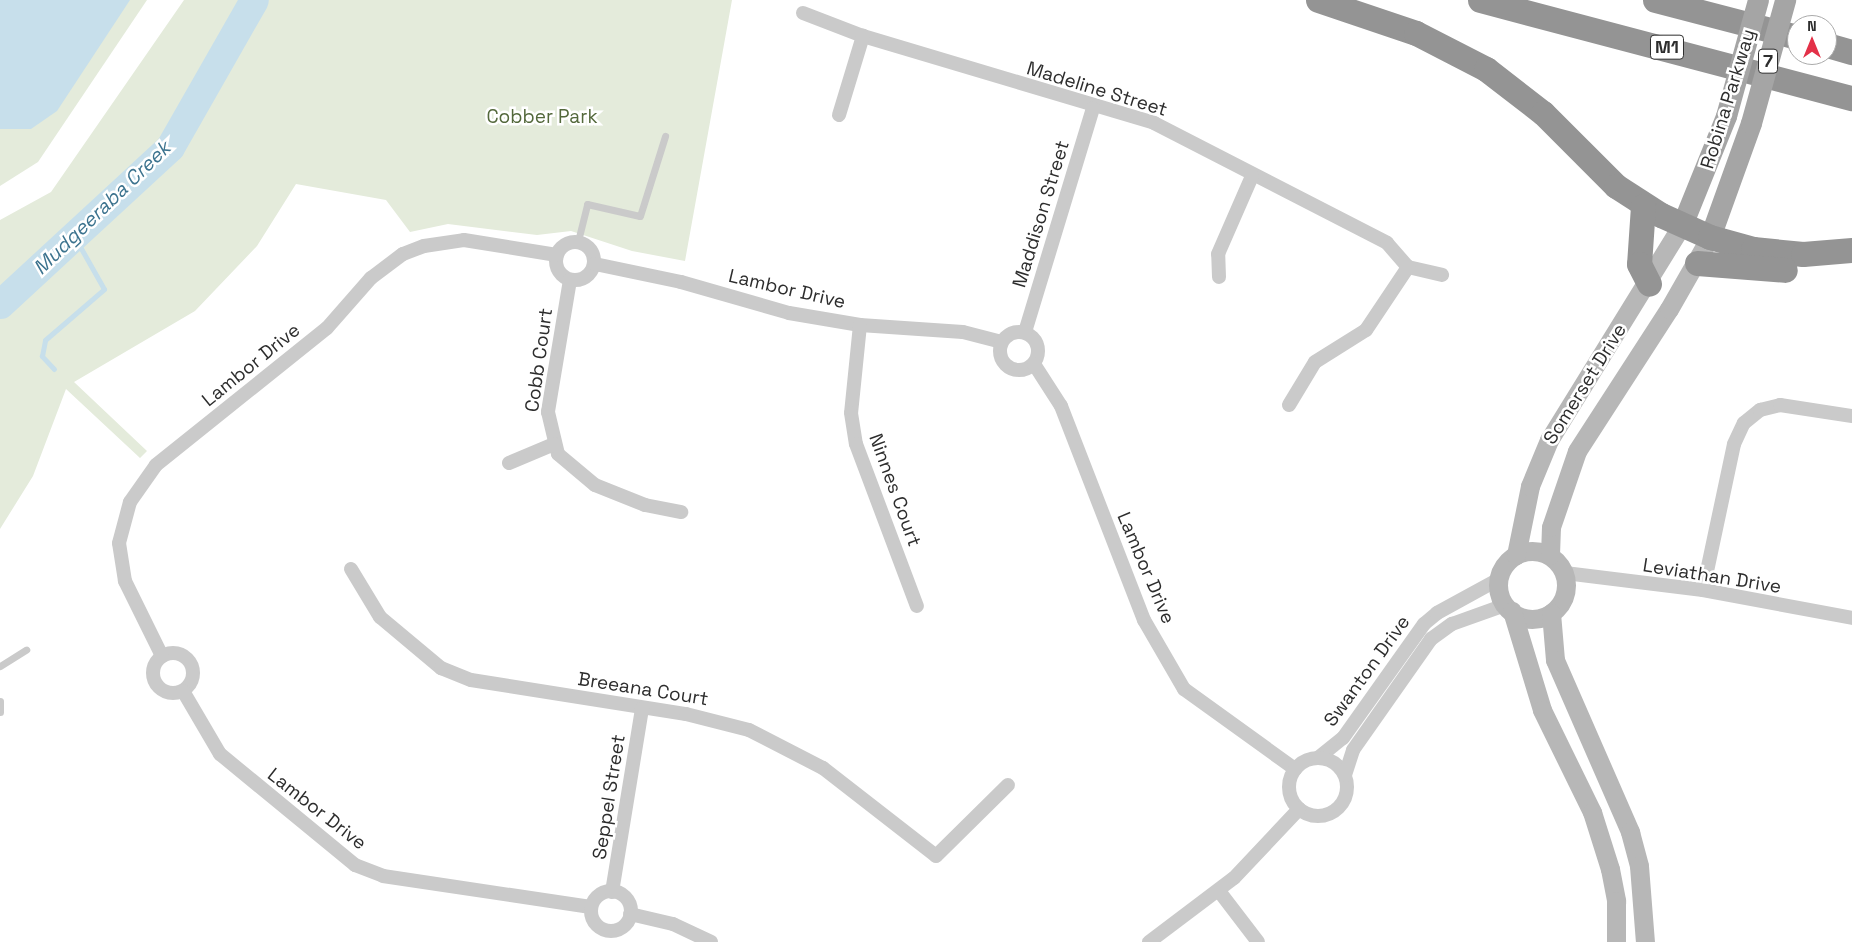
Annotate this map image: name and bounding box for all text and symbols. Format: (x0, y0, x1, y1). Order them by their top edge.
north arrow (1787, 15, 1837, 65)
text: N (1807, 17, 1817, 35)
street label: Robina Parkway (1696, 26, 1760, 172)
road number: M1 (1650, 32, 1684, 62)
road number: 7 (1758, 46, 1778, 76)
street label: Madeline Street (1024, 57, 1170, 121)
park label: Cobber Park (486, 106, 598, 128)
water label: Mudgeeraba Creek (28, 136, 176, 280)
street label: Maddison Street (1008, 138, 1074, 290)
street label: Lambor Drive (726, 264, 848, 314)
street label: Cobb Court (520, 307, 558, 413)
street label: Lambor Drive (198, 319, 304, 411)
street label: Somerset Drive (1539, 319, 1631, 449)
street label: Ninnes Court (864, 431, 926, 549)
street label: Lambor Drive (1112, 509, 1180, 627)
street label: Leviathan Drive (1641, 554, 1783, 598)
street label: Swanton Drive (1319, 611, 1415, 731)
street label: Breeana Court (576, 667, 710, 711)
street label: Seppel Street (588, 733, 630, 861)
street label: Lambor Drive (263, 763, 371, 855)

